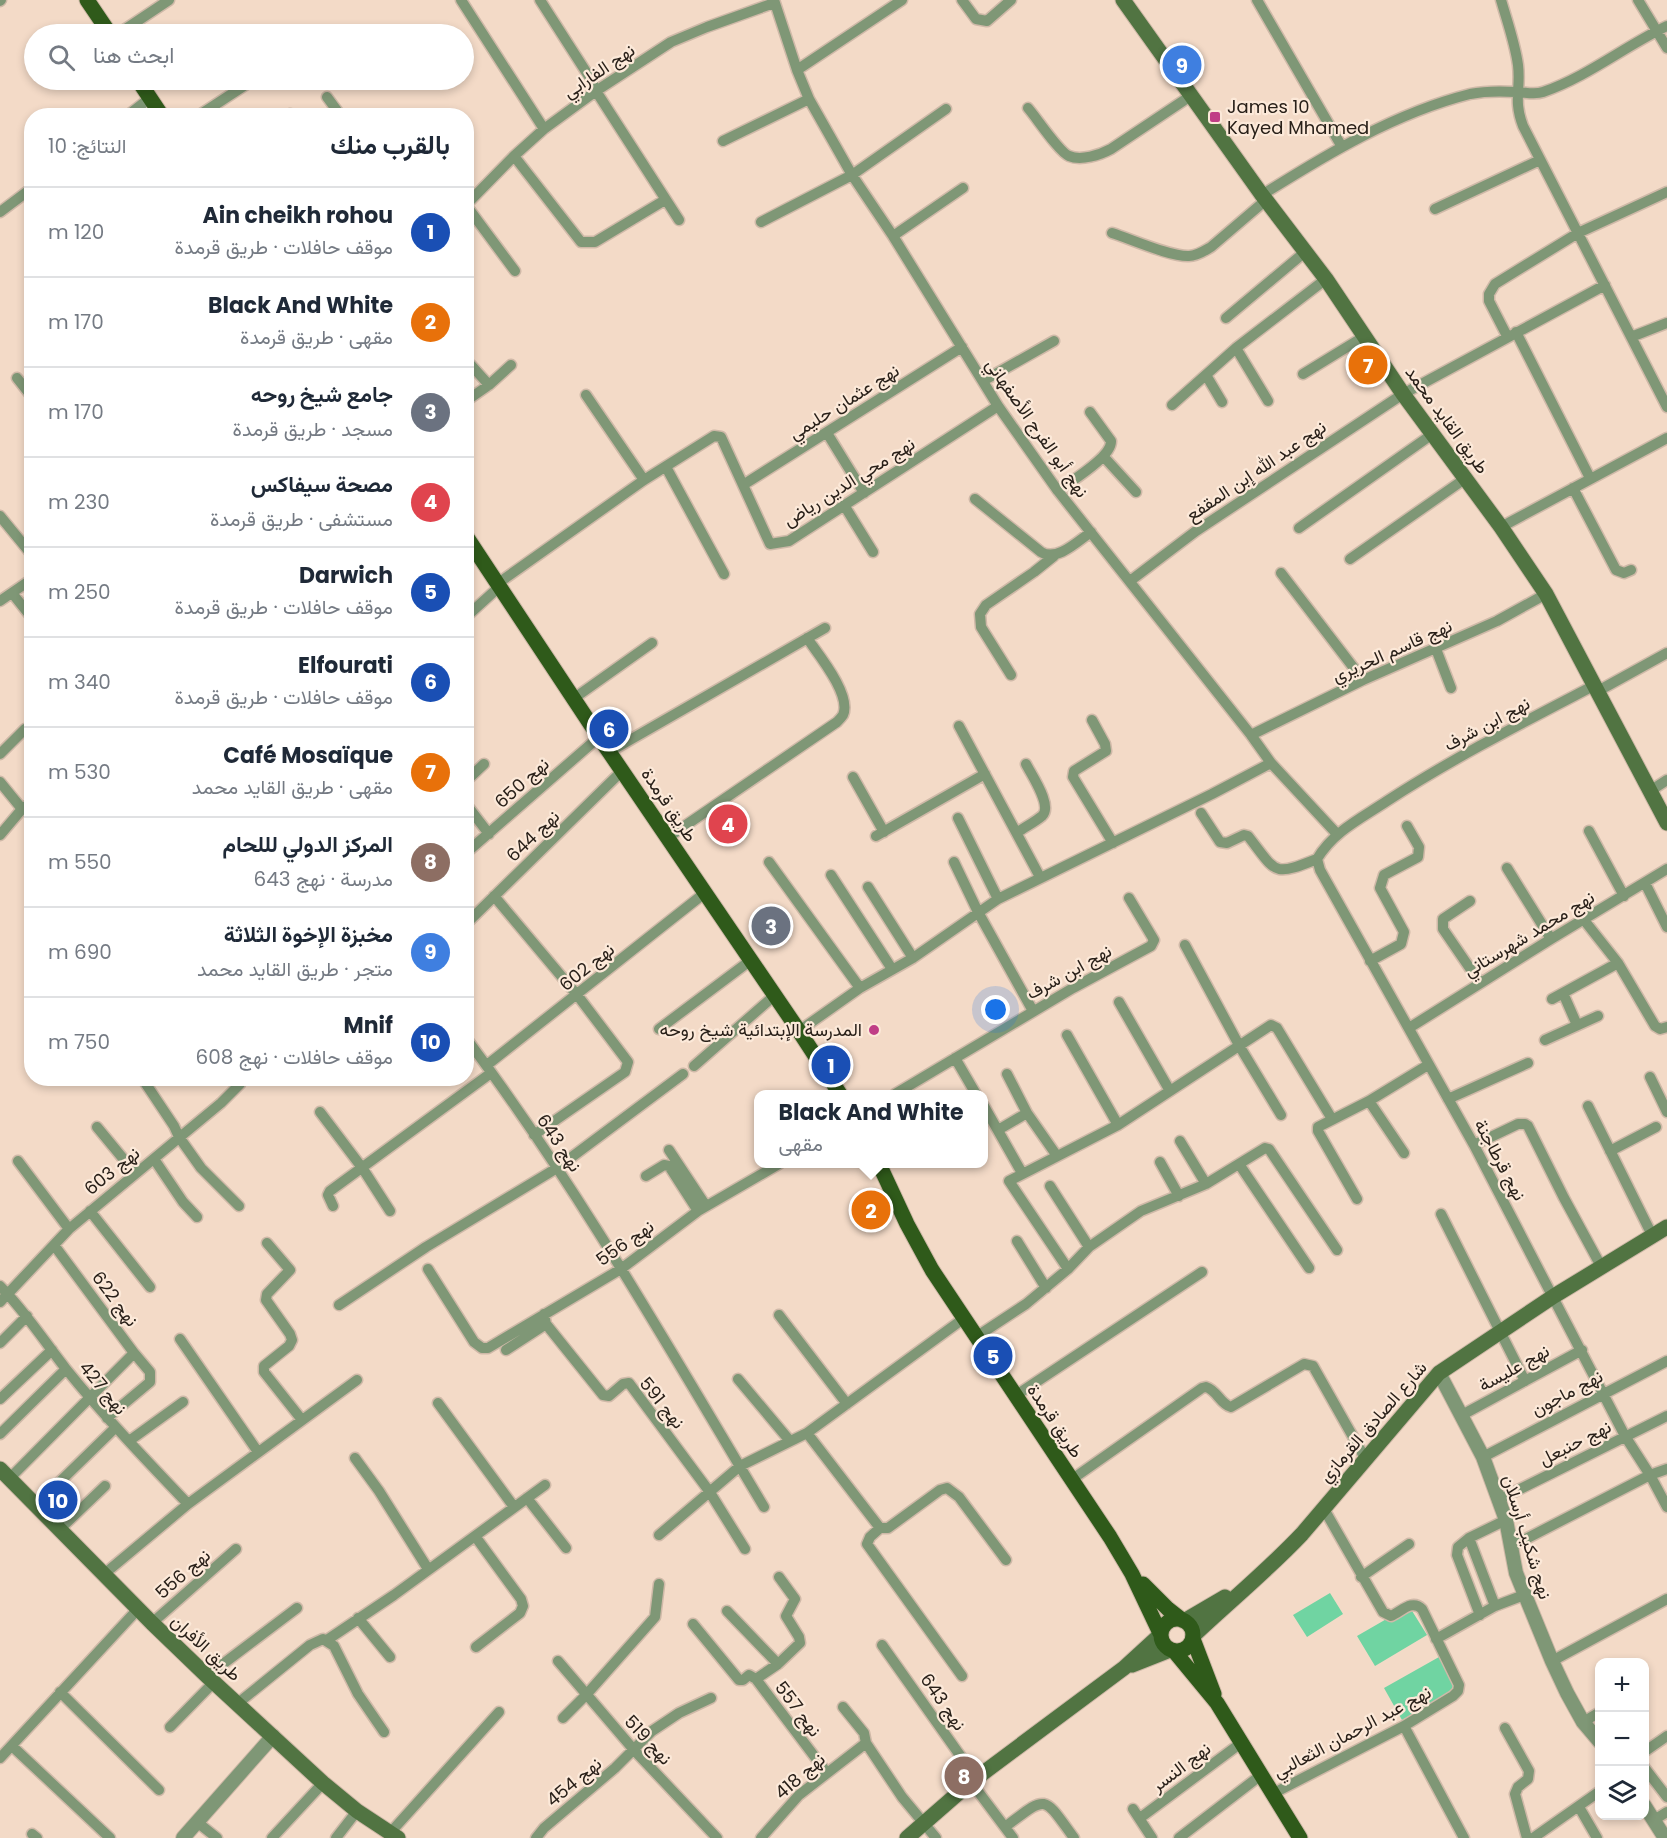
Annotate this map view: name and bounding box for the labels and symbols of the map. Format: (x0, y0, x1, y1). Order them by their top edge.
street label: نهج الفارابي (558, 37, 641, 106)
pin: 9 (1162, 42, 1202, 88)
place label: James 10 Kayed Mhamed (1227, 94, 1369, 140)
marker: James 10 Kayed Mhamed (1208, 110, 1222, 124)
pin: 7 (1348, 342, 1388, 388)
street label: نهج أبو الفرج الأصفهاني (978, 353, 1095, 504)
street label: نهج عثمان حليمي (784, 358, 905, 448)
street label: طريق القايد محمد (1400, 361, 1495, 479)
street label: نهج عبد الله إبن المقفع (1181, 414, 1331, 527)
street label: نهج محي الدين رياض (778, 431, 921, 535)
street label: نهج قاسم الحريري (1328, 613, 1457, 691)
street label: نهج ابن شرف (1439, 690, 1534, 757)
pin: 6 (590, 706, 628, 752)
street label: نهج 650 (489, 751, 554, 814)
street label: طريق قرمدة (635, 763, 703, 847)
pin: 4 (708, 802, 748, 846)
street label: نهج 644 (500, 804, 565, 867)
street label: نهج محمد شهرستاني (1458, 884, 1601, 985)
pin: 3 (752, 904, 790, 948)
street label: نهج 602 (554, 937, 620, 997)
street label: نهج ابن شرف (1022, 938, 1116, 1005)
your location (981, 995, 1010, 1024)
place label: المدرسة الإبتدائية شيخ روحه (659, 1017, 862, 1042)
marker: المدرسة الإبتدائية شيخ روحه (867, 1023, 881, 1037)
pin: 1 (812, 1042, 850, 1088)
street label: نهج 643 (531, 1109, 588, 1177)
street label: نهج قرطاجنة (1469, 1115, 1532, 1205)
street label: نهج 603 (79, 1141, 145, 1201)
pin: 2 (852, 1188, 890, 1232)
street label: نهج 556 (591, 1214, 659, 1272)
street label: نهج 622 (86, 1266, 144, 1332)
pin: 5 (974, 1334, 1012, 1378)
street label: نهج عليسة (1474, 1338, 1554, 1397)
street label: نهج 427 (74, 1356, 133, 1420)
street label: شارع الصادق القرمازي (1313, 1356, 1435, 1490)
street label: نهج ماجون (1527, 1363, 1607, 1422)
street label: نهج 591 (634, 1372, 691, 1434)
street label: طريق قرمدة (1021, 1379, 1089, 1463)
street label: نهج حنبعل (1534, 1414, 1615, 1471)
street label: نهج شكيب أرسلان (1497, 1472, 1558, 1602)
pin: 10 (38, 1478, 78, 1522)
street label: نهج 556 (150, 1543, 216, 1604)
street label: طريق الأفران (166, 1609, 247, 1687)
street label: نهج 643 (915, 1668, 972, 1735)
street label: نهج 557 (769, 1676, 828, 1742)
street label: نهج عبد الرحمان الثعالبي (1268, 1679, 1437, 1787)
street label: نهج 519 (619, 1709, 678, 1770)
street label: نهج النسر (1145, 1736, 1216, 1798)
street label: نهج 418 (769, 1747, 830, 1805)
street label: نهج 454 (541, 1751, 607, 1812)
pin: 8 (944, 1754, 984, 1798)

